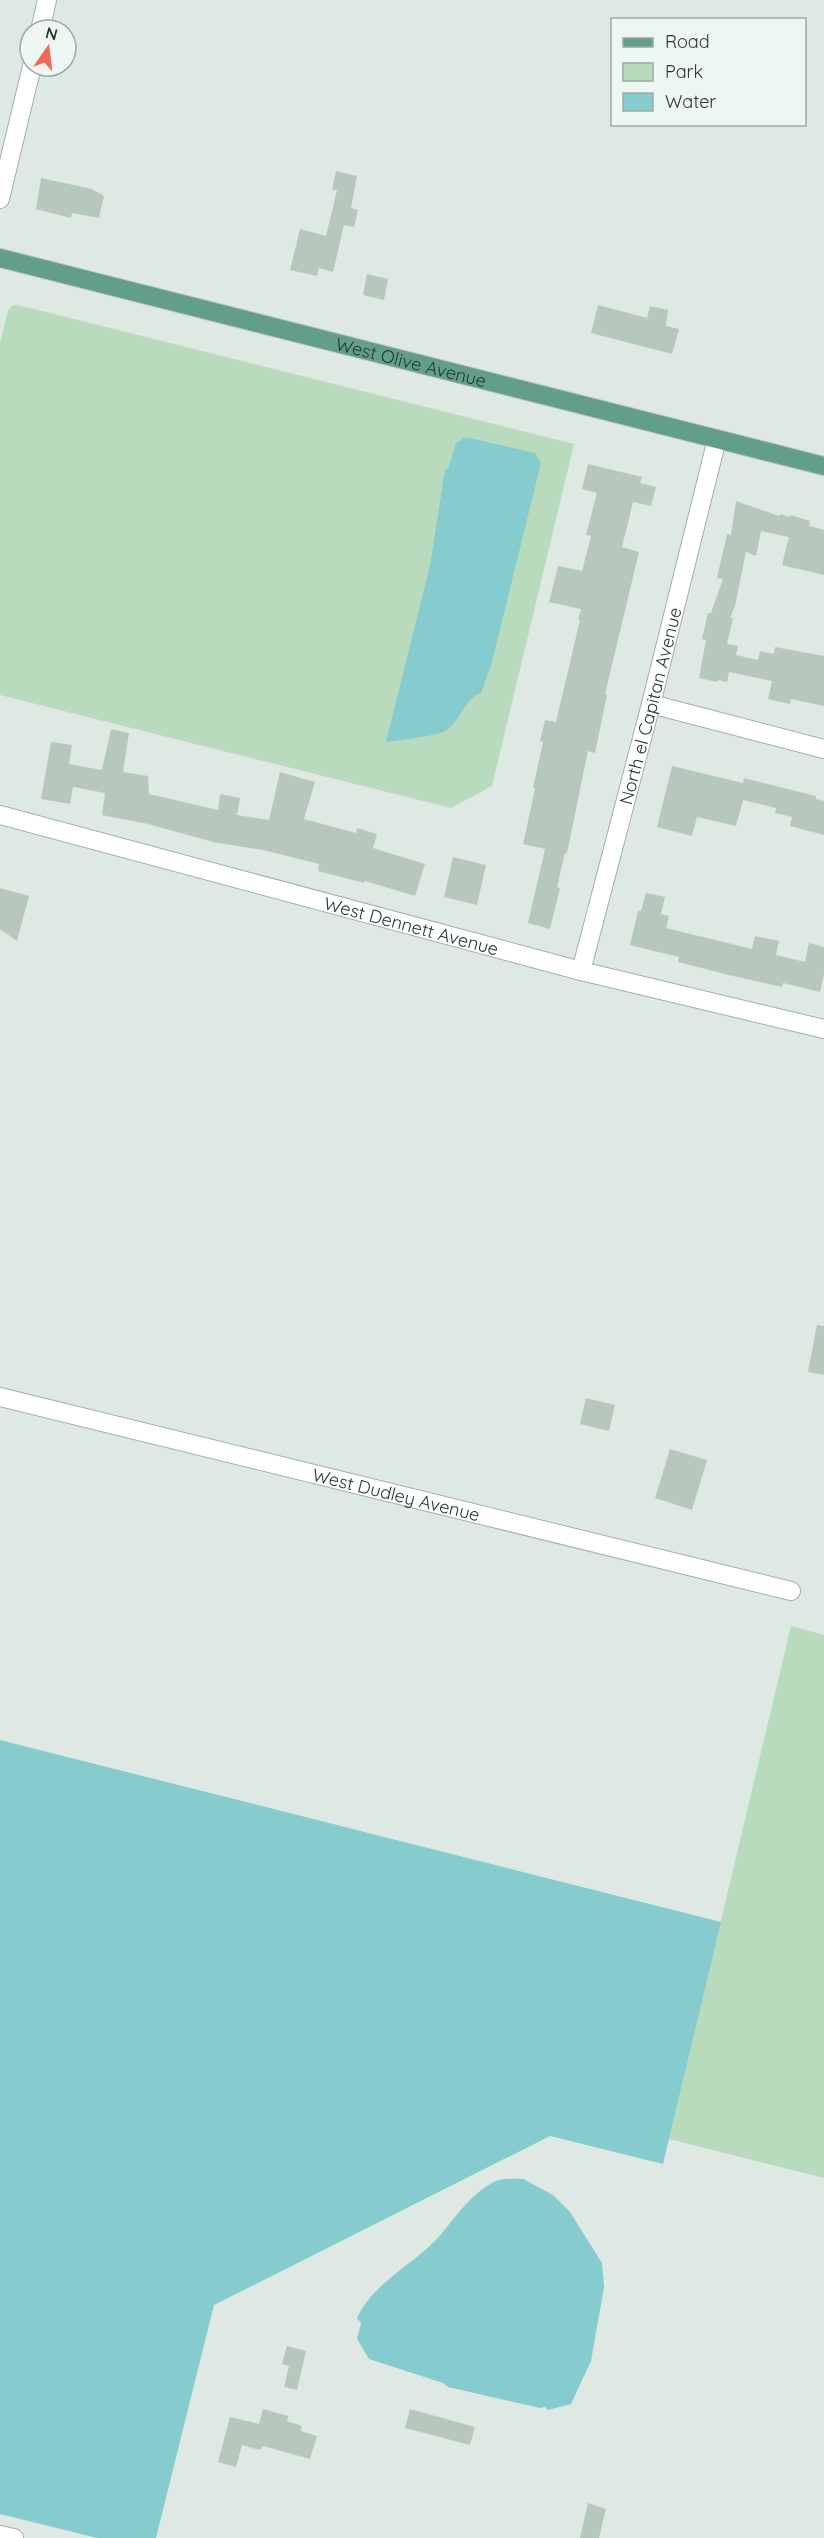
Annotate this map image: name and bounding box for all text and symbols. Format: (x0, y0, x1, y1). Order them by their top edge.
north arrow (18, 18, 78, 78)
legend (611, 18, 806, 126)
text: N (44, 22, 60, 45)
text: Road (665, 30, 710, 53)
text: Park (665, 60, 703, 83)
text: Water (665, 90, 716, 113)
street label: West Olive Avenue (333, 332, 489, 392)
street label: North el Capitan Avenue (614, 605, 686, 807)
street label: West Dennett Avenue (322, 891, 501, 960)
street label: West Dudley Avenue (310, 1463, 482, 1526)

